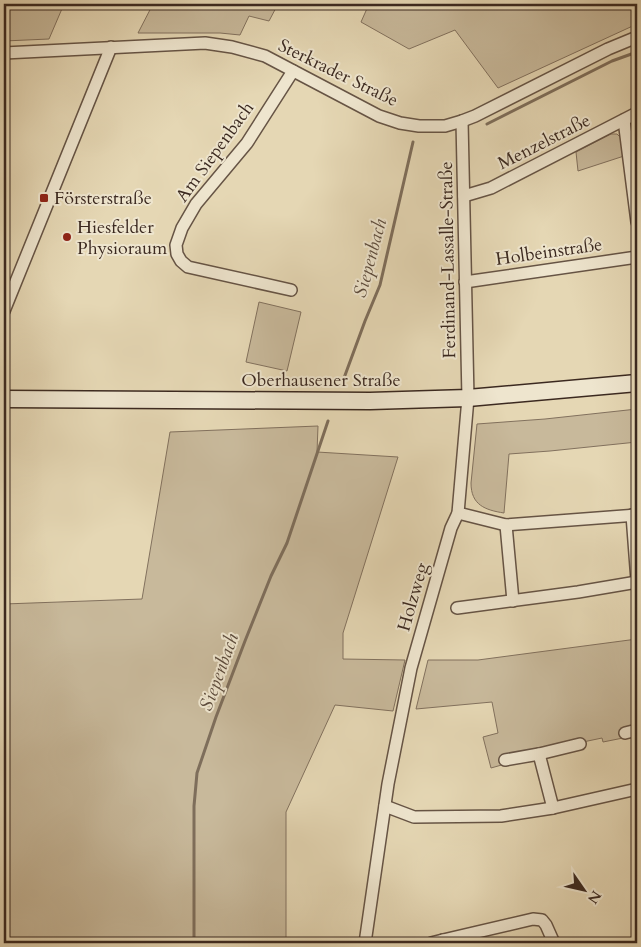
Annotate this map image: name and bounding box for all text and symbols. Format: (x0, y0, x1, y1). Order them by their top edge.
street label: Sterkrader Straße (274, 33, 402, 113)
street label: Am Siepenbach (170, 97, 260, 207)
street label: Menzelstraße (493, 108, 595, 176)
street label: Ferdinand-Lassalle-Straße (434, 161, 462, 359)
place label: Försterstraße (54, 186, 152, 211)
marker: Försterstraße (38, 192, 50, 204)
place label: Hiesfelder Physioraum (77, 215, 168, 261)
water label: Siepenbach (347, 216, 393, 300)
marker: Hiesfelder Physioraum (61, 231, 73, 243)
street label: Holbeinstraße (494, 232, 604, 272)
street label: Oberhausener Straße (241, 368, 401, 393)
street label: Holzweg (391, 559, 435, 634)
water label: Siepenbach (193, 630, 245, 714)
north arrow (558, 864, 608, 914)
text: N (583, 887, 606, 907)

